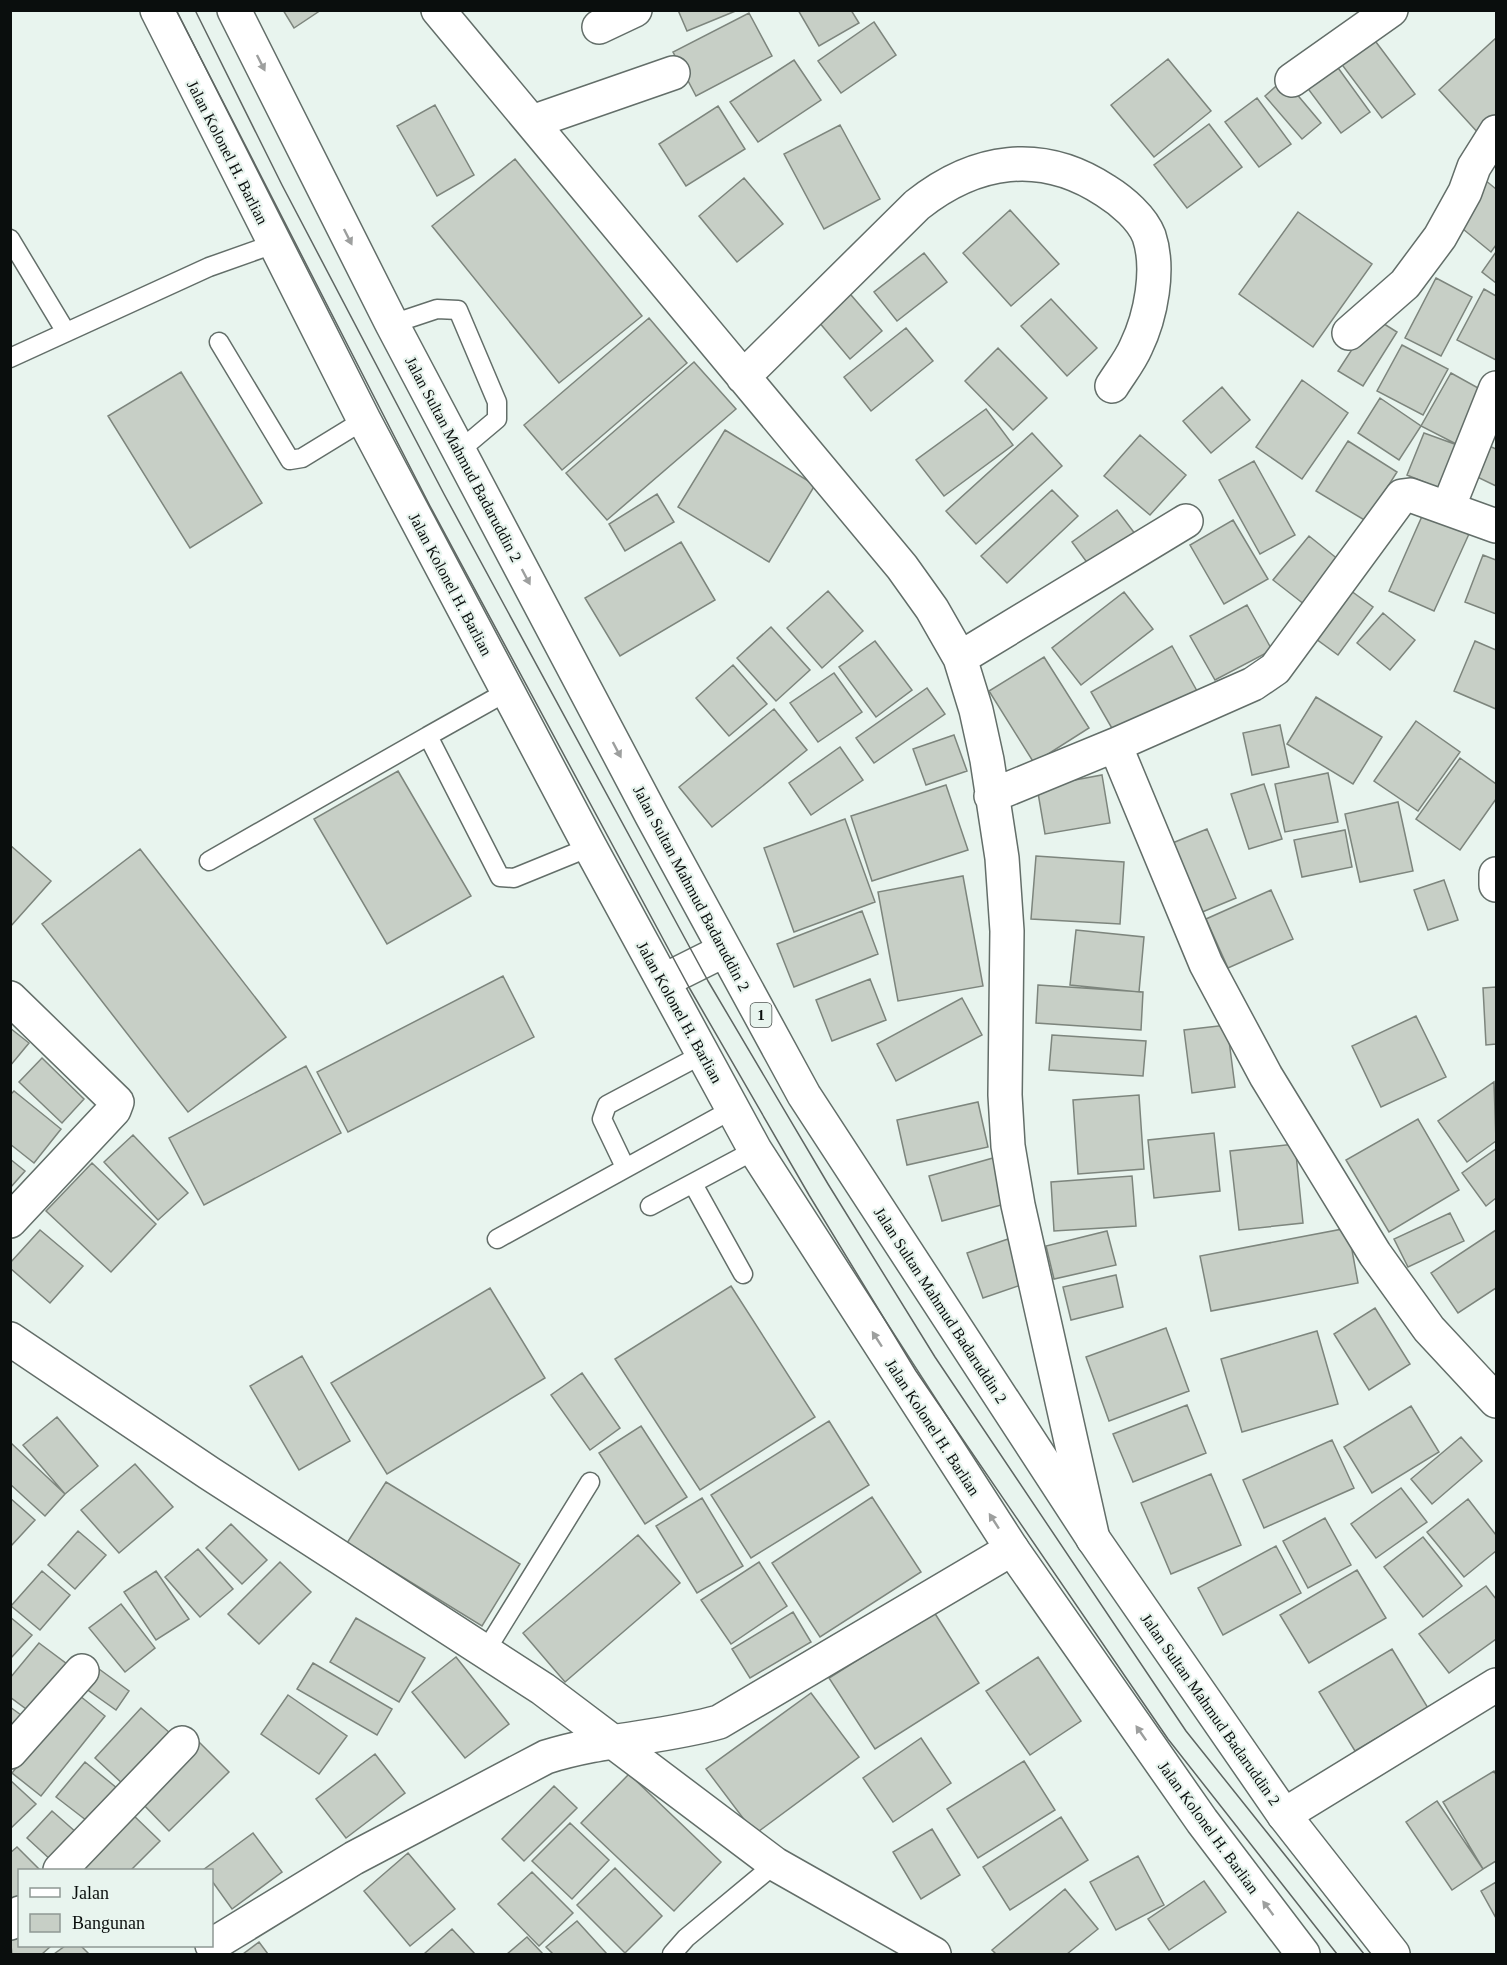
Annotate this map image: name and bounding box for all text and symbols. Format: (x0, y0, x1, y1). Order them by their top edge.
one-way arrow (256, 54, 265, 71)
street label: Jalan Kolonel H. Barlian (184, 77, 271, 227)
one-way arrow (343, 228, 353, 246)
street label: Jalan Sultan Mahmud Badaruddin 2 (402, 354, 525, 565)
street label: Jalan Kolonel H. Barlian (406, 510, 495, 658)
one-way arrow (521, 569, 531, 586)
one-way arrow (612, 741, 622, 758)
street label: Jalan Sultan Mahmud Badaruddin 2 (630, 783, 753, 994)
street label: Jalan Kolonel H. Barlian (634, 939, 726, 1086)
road number: 1 (750, 1003, 771, 1027)
street label: Jalan Sultan Mahmud Badaruddin 2 (871, 1204, 1010, 1406)
one-way arrow (872, 1331, 883, 1347)
street label: Jalan Kolonel H. Barlian (882, 1356, 983, 1499)
one-way arrow (989, 1513, 1000, 1529)
street label: Jalan Sultan Mahmud Badaruddin 2 (1138, 1610, 1284, 1808)
one-way arrow (1135, 1725, 1147, 1741)
street label: Jalan Kolonel H. Barlian (1155, 1758, 1262, 1897)
legend (18, 1869, 213, 1947)
text: Jalan (72, 1883, 109, 1903)
one-way arrow (1262, 1900, 1274, 1915)
text: Bangunan (72, 1913, 145, 1933)

